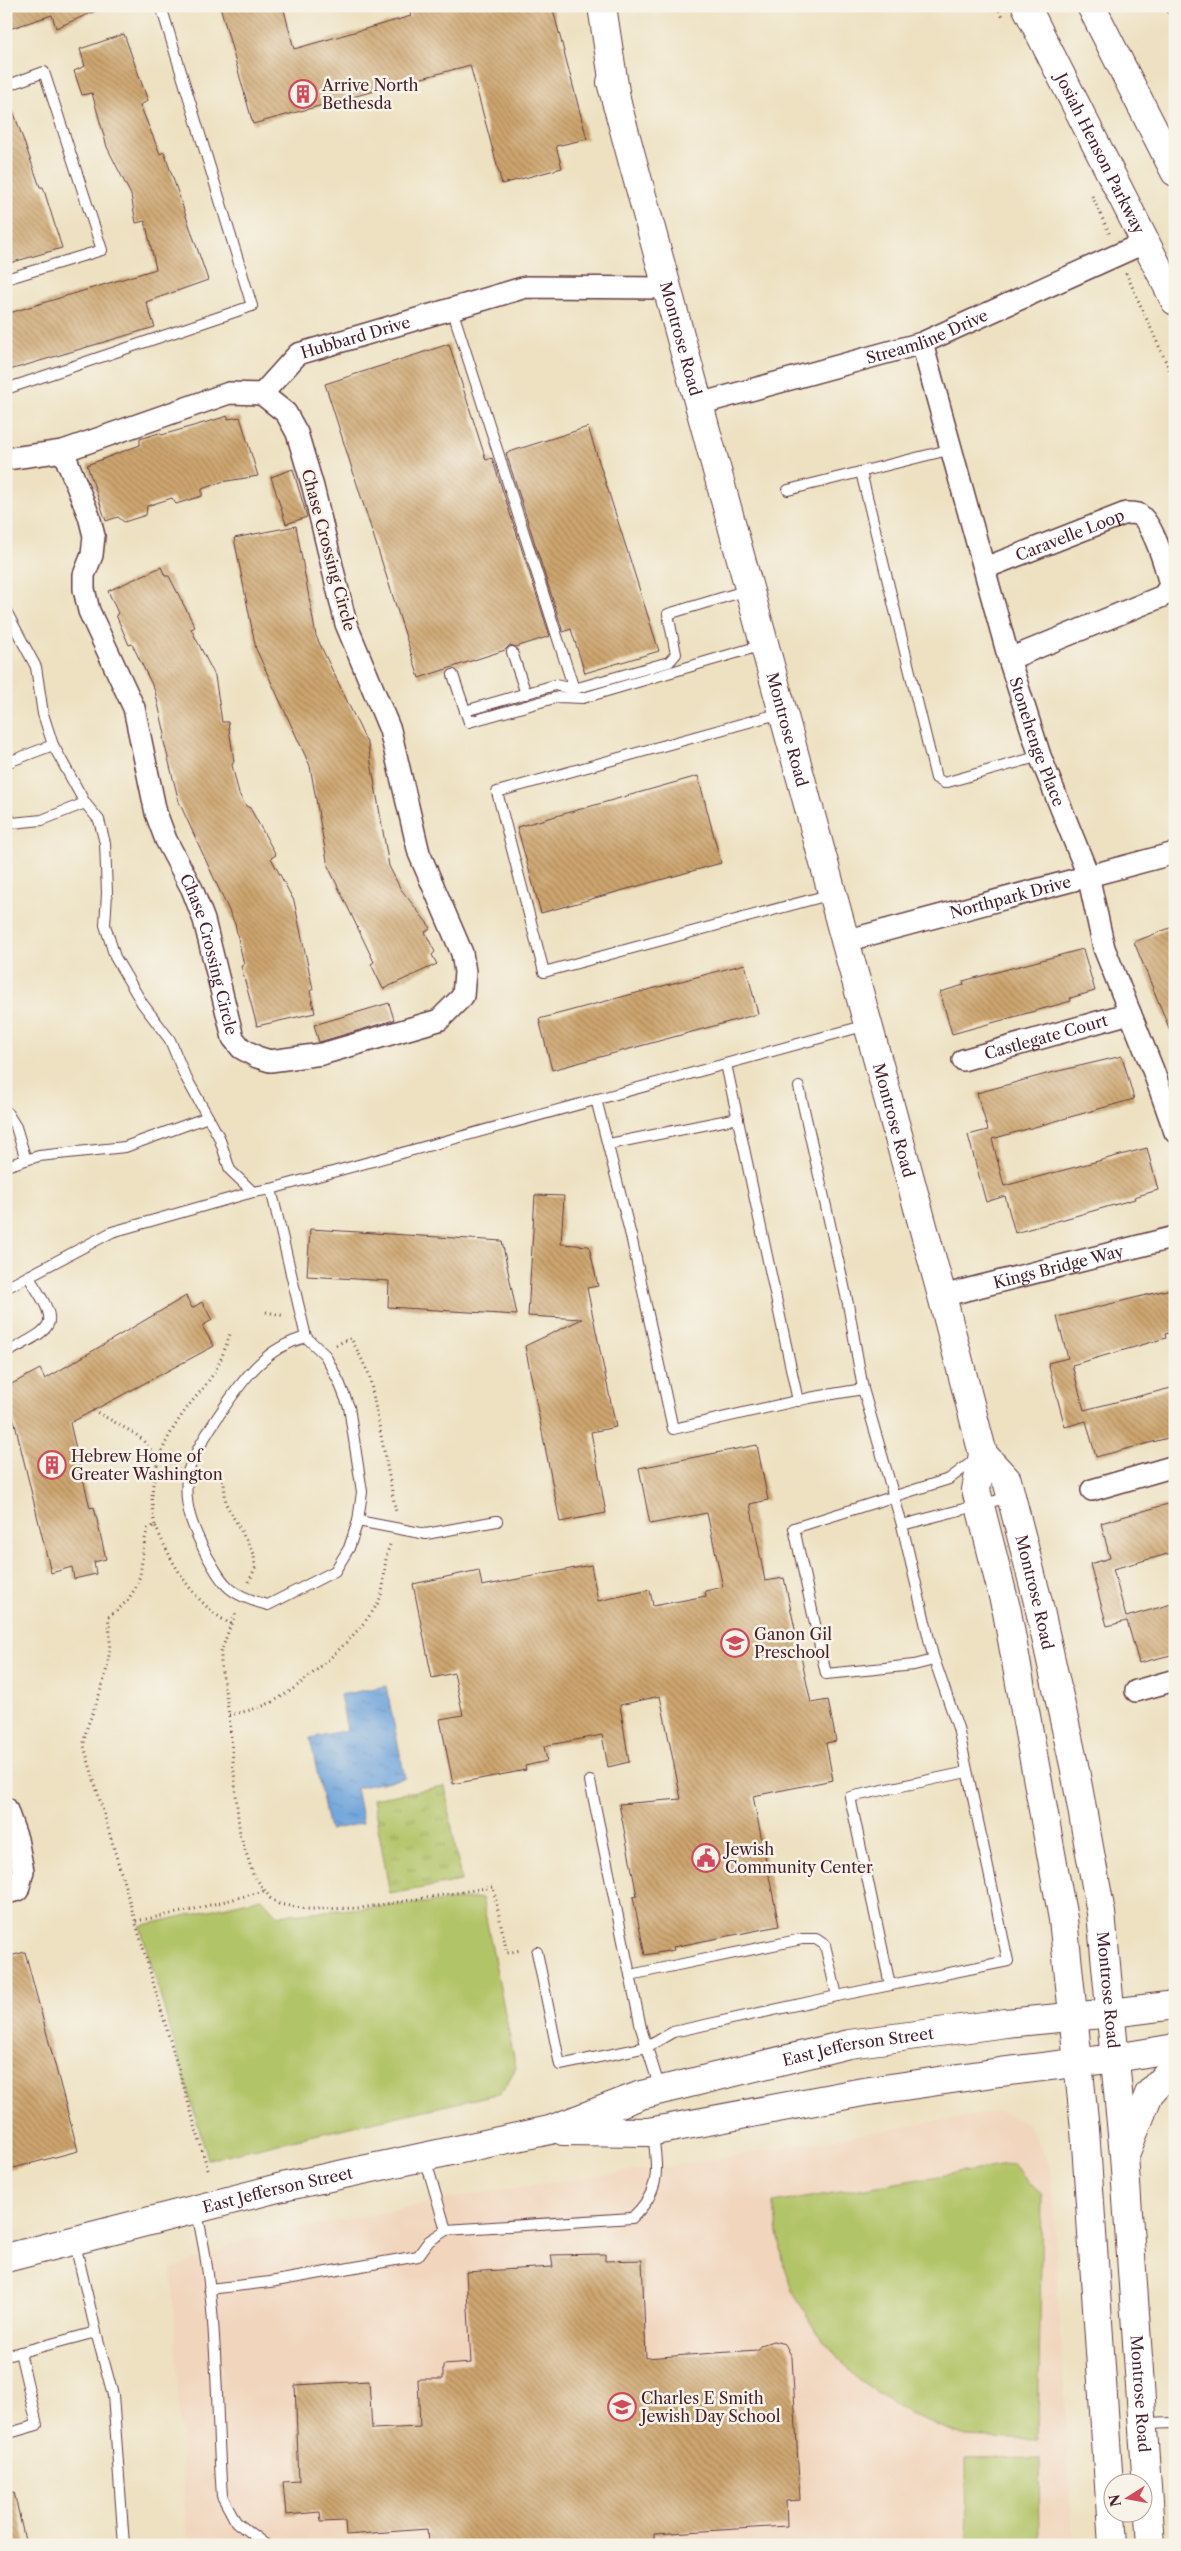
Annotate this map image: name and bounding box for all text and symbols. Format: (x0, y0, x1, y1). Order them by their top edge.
street label: Josiah Henson Parkway (1050, 67, 1150, 238)
place label: Arrive North Bethesda (321, 75, 419, 113)
building icon: Arrive North Bethesda (288, 79, 318, 109)
street label: Montrose Road (656, 279, 706, 398)
street label: Streamline Drive (864, 305, 991, 368)
street label: Hubbard Drive (298, 312, 413, 363)
street label: Chase Crossing Circle (298, 467, 360, 633)
street label: Caravelle Loop (1012, 505, 1127, 565)
street label: Montrose Road (762, 670, 813, 789)
street label: Stonehenge Place (1005, 674, 1069, 809)
street label: Chase Crossing Circle (176, 870, 242, 1037)
street label: Northpark Drive (947, 871, 1073, 923)
street label: Castlegate Court (982, 1010, 1110, 1064)
street label: Montrose Road (869, 1061, 919, 1180)
street label: Kings Bridge Way (991, 1240, 1127, 1293)
place label: Hebrew Home of Greater Washington (71, 1446, 223, 1484)
building icon: Hebrew Home of Greater Washington (37, 1450, 67, 1480)
street label: Montrose Road (1011, 1533, 1058, 1652)
place label: Ganon Gil Preschool (754, 1624, 832, 1662)
school or university icon: Ganon Gil Preschool (720, 1628, 750, 1658)
place label: Jewish Community Center (722, 1839, 873, 1877)
public building icon: Jewish Community Center (691, 1843, 721, 1873)
street label: Montrose Road (1093, 1931, 1124, 2050)
street label: East Jefferson Street (780, 2023, 935, 2070)
street label: East Jefferson Street (200, 2162, 355, 2217)
street label: Montrose Road (1126, 2334, 1155, 2453)
place label: Charles E Smith Jewish Day School (638, 2388, 781, 2426)
school or university icon: Charles E Smith Jewish Day School (607, 2392, 637, 2422)
north arrow (1104, 2474, 1154, 2524)
text: N (1105, 2493, 1125, 2508)

